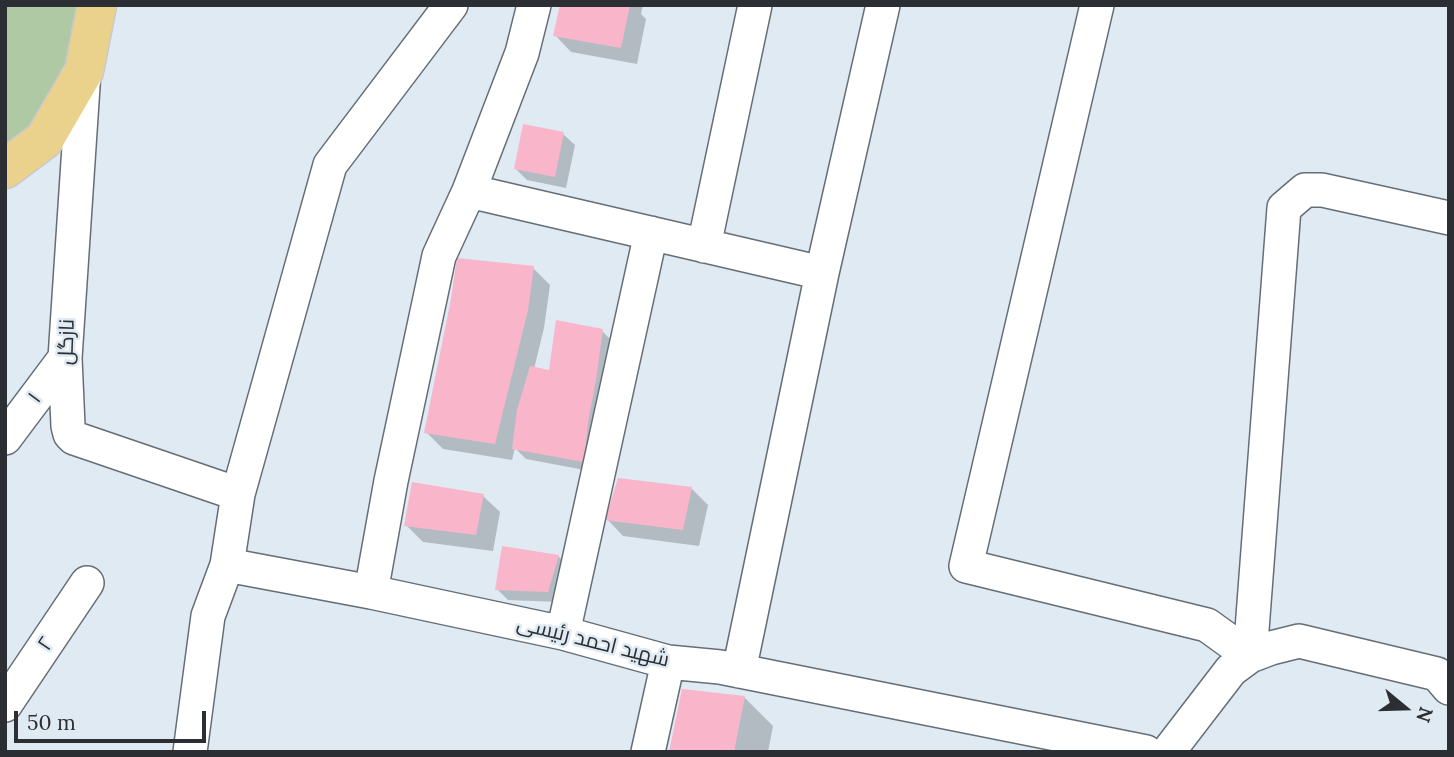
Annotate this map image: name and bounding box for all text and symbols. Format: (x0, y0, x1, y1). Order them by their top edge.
street label: نازگل (54, 318, 80, 366)
street label: ۱ (23, 388, 47, 408)
street label: شهید احمد رئیسی (514, 611, 672, 673)
street label: ۲ (32, 632, 60, 656)
north arrow (1370, 673, 1440, 743)
scale bar (18, 698, 210, 742)
text: N (1411, 704, 1439, 726)
text: 50 m (27, 709, 76, 736)

